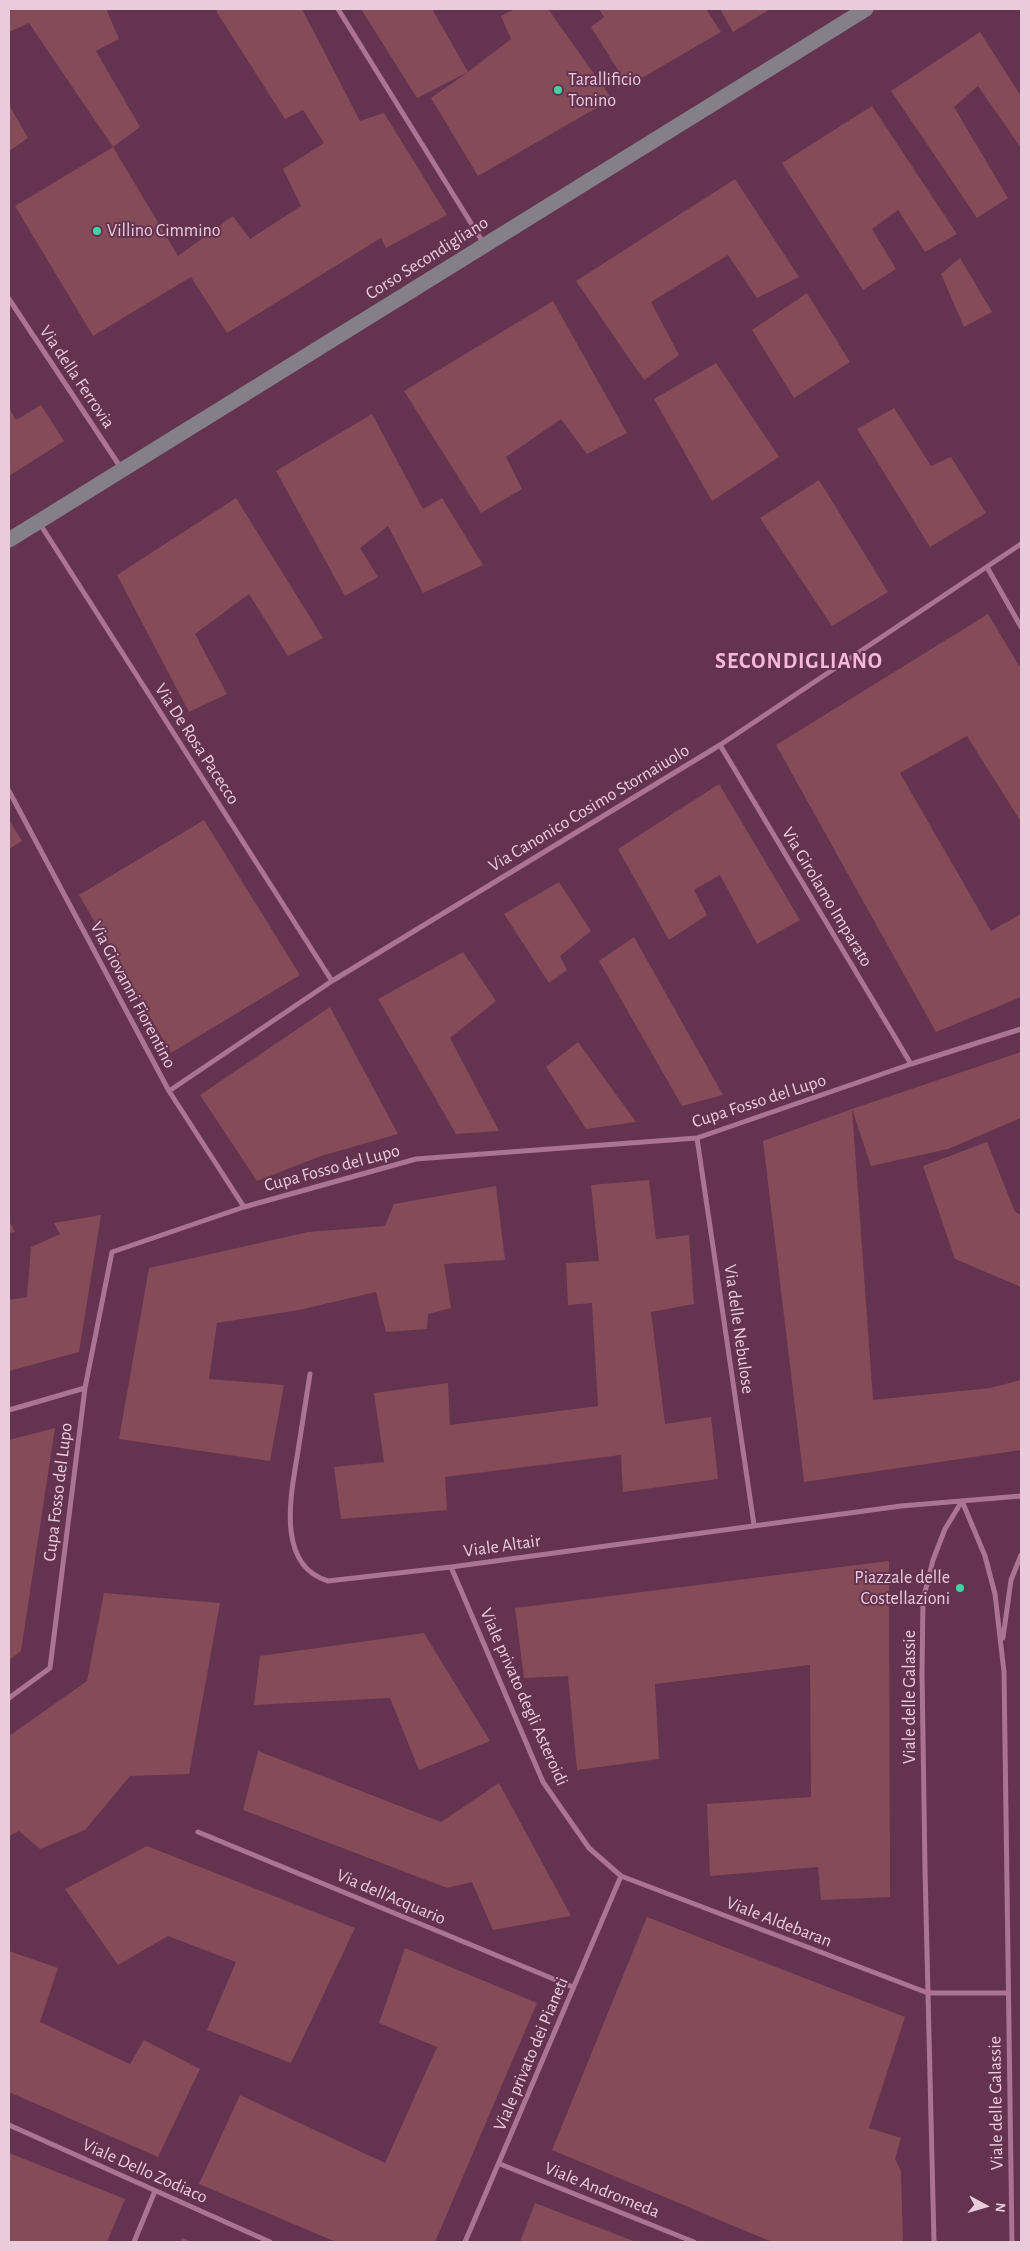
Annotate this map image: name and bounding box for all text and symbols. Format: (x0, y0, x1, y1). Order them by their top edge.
place label: Tarallificio Tonino (568, 69, 641, 112)
marker: Tarallificio Tonino (552, 84, 564, 96)
street label: Corso Secondigliano (362, 212, 492, 304)
place label: Villino Cimmino (107, 220, 221, 242)
marker: Villino Cimmino (91, 225, 103, 237)
street label: Via della Ferrovia (35, 321, 119, 433)
district label: SECONDIGLIANO (713, 648, 885, 674)
street label: Via De Rosa Pacecco (150, 679, 244, 809)
street label: Via Canonico Cosimo Stornaiuolo (485, 739, 693, 877)
street label: Via Girolamo Imparato (777, 823, 877, 971)
street label: Via Giovanni Fiorentino (85, 918, 181, 1072)
street label: Cupa Fosso del Lupo (689, 1069, 829, 1133)
street label: Cupa Fosso del Lupo (262, 1140, 402, 1196)
street label: Via delle Nebulose (719, 1263, 759, 1395)
street label: Cupa Fosso del Lupo (39, 1421, 77, 1563)
street label: Viale Altair (462, 1530, 542, 1562)
place label: Piazzale delle Costellazioni (854, 1567, 950, 1610)
marker: Piazzale delle Costellazioni (954, 1582, 966, 1594)
street label: Viale privato degli Asteroidi (475, 1605, 573, 1789)
street label: Viale delle Galassie (899, 1630, 921, 1764)
street label: Via dell'Acquario (333, 1864, 449, 1930)
street label: Viale Aldebaran (723, 1892, 835, 1952)
street label: Viale privato dei Pianeti (489, 1974, 573, 2134)
street label: Viale delle Galassie (984, 2036, 1008, 2170)
street label: Viale Dello Zodiaco (79, 2134, 211, 2208)
street label: Viale Andromeda (541, 2157, 663, 2223)
north arrow (960, 2181, 1010, 2231)
text: N (992, 2202, 1007, 2213)

